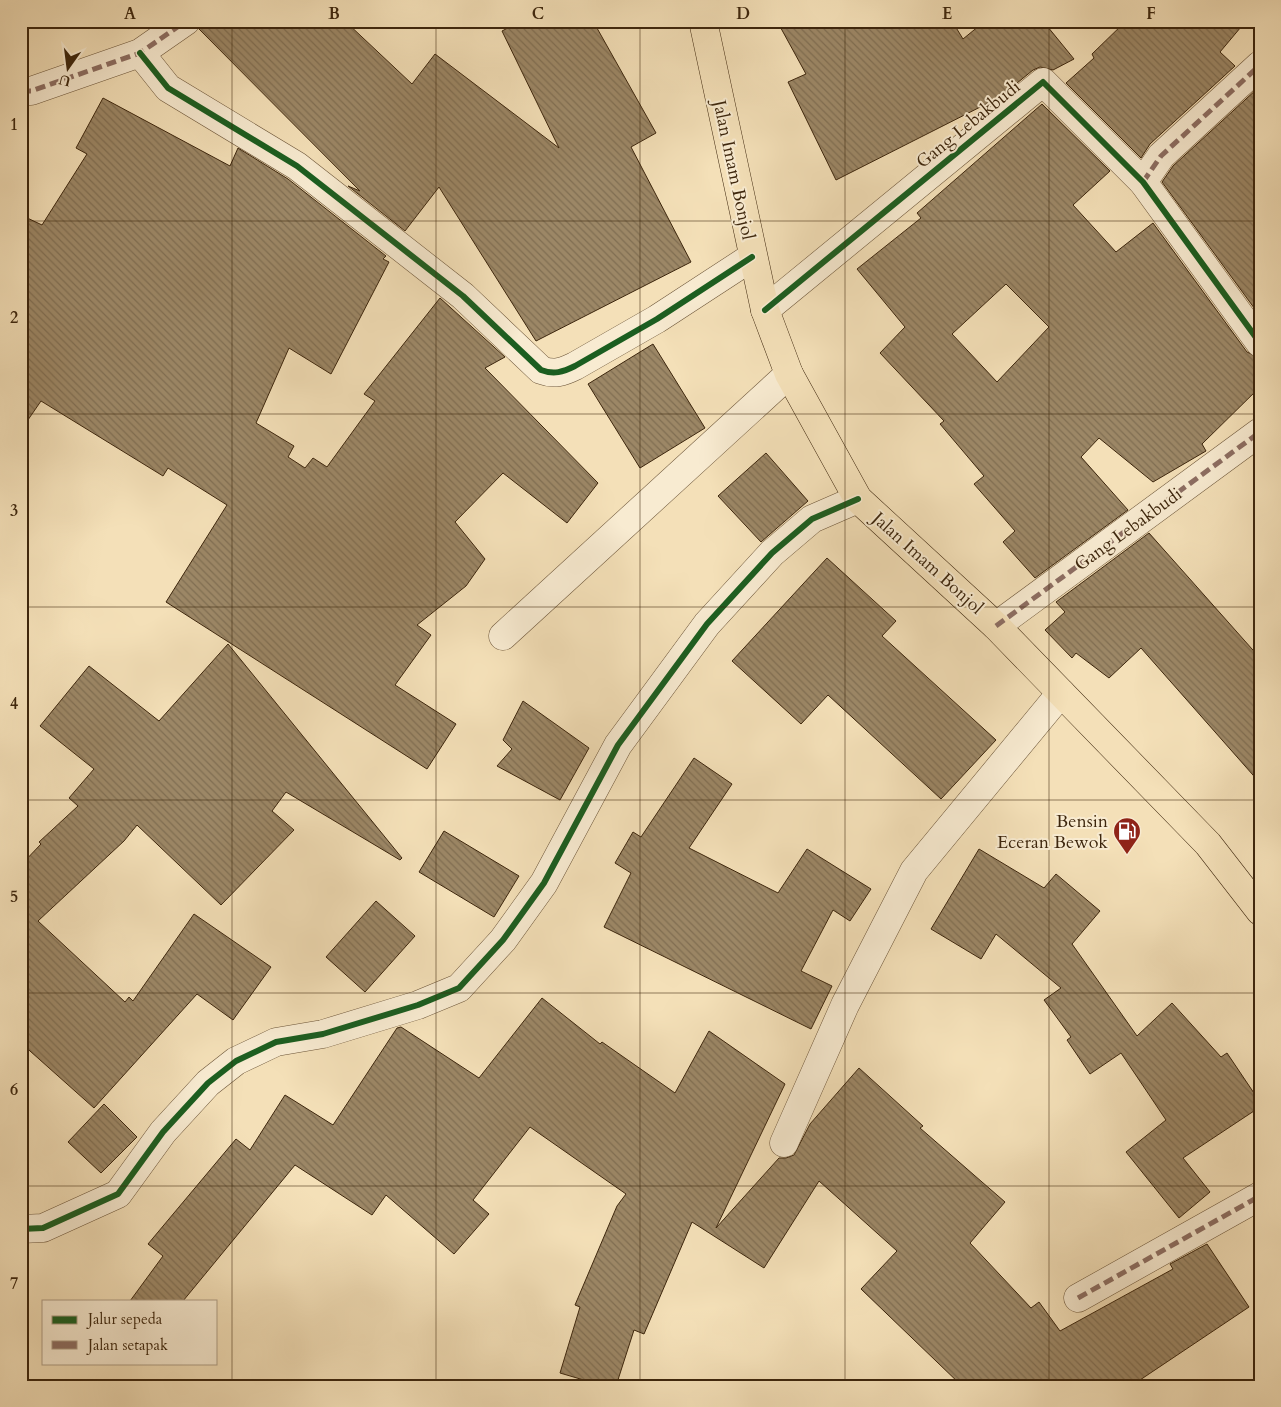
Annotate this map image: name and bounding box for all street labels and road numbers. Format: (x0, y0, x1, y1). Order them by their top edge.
street label: Gang Lebakbudi (911, 75, 1026, 174)
street label: Jalan Imam Bonjol (706, 95, 761, 243)
street label: Gang Lebakbudi (1069, 482, 1187, 577)
street label: Jalan Imam Bonjol (864, 505, 989, 620)

